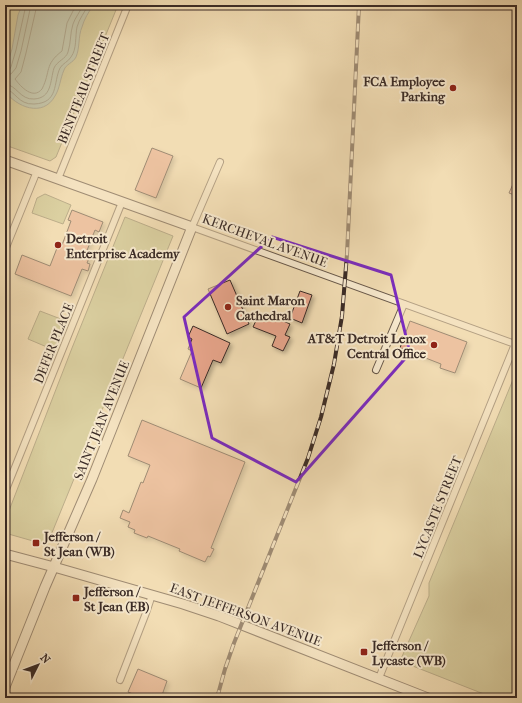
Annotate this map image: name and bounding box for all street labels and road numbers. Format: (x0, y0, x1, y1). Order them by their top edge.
street label: BENITEAU STREET (54, 30, 113, 146)
street label: KERCHEVAL AVENUE (200, 211, 330, 270)
street label: DEFER PLACE (31, 301, 76, 386)
street label: SAINT JEAN AVENUE (71, 358, 132, 482)
street label: LYCASTE STREET (410, 454, 465, 560)
street label: EAST JEFFERSON AVENUE (168, 580, 324, 649)

